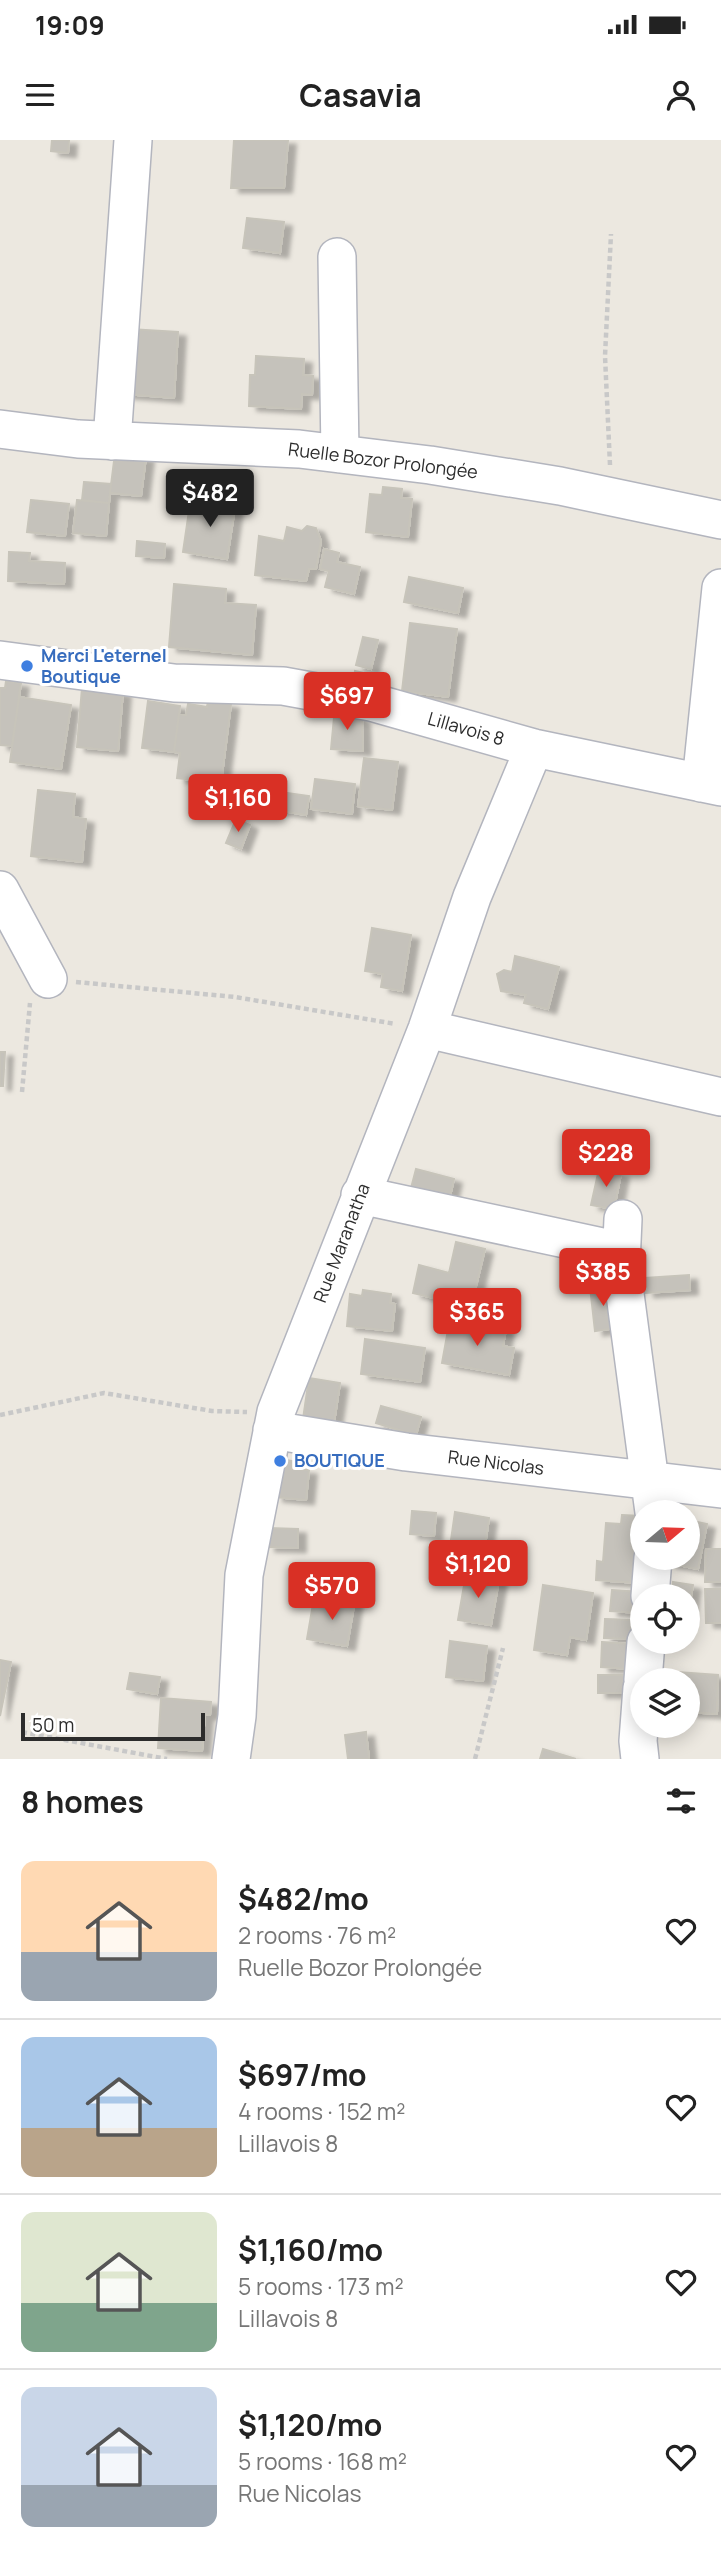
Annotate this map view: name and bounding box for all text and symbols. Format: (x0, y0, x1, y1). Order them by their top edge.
text: 19:09 (35, 7, 105, 43)
text: Casavia (299, 73, 422, 117)
icon: menu (21, 76, 59, 114)
icon: person (662, 76, 700, 114)
street label: Ruelle Bozor Prolongée (287, 436, 479, 484)
pin: $482 (169, 470, 251, 529)
text: $482 (182, 476, 238, 508)
place label: Merci L'eternel Boutique (41, 643, 167, 688)
marker: Merci L'eternel Boutique (19, 658, 35, 674)
pin: $697 (306, 672, 388, 732)
text: $697 (320, 679, 374, 711)
street label: Lillavois 8 (425, 706, 507, 750)
pin: $1,160 (181, 774, 295, 834)
text: $1,160 (204, 781, 272, 813)
pin: $228 (565, 1130, 647, 1189)
text: $228 (578, 1136, 634, 1168)
street label: Rue Maranatha (307, 1180, 375, 1306)
pin: $385 (562, 1248, 644, 1308)
text: $385 (575, 1255, 631, 1287)
pin: $365 (436, 1288, 518, 1348)
text: $365 (449, 1295, 505, 1327)
street label: Rue Nicolas (447, 1444, 546, 1480)
place label: BOUTIQUE (294, 1448, 385, 1472)
marker: BOUTIQUE (272, 1453, 288, 1469)
north arrow (630, 1500, 700, 1570)
map controls (630, 1500, 700, 1738)
pin: $1,120 (421, 1540, 535, 1600)
text: $1,120 (445, 1547, 511, 1579)
pin: $570 (291, 1562, 373, 1622)
text: $570 (304, 1569, 360, 1601)
button: locate (630, 1584, 700, 1654)
button: layers (630, 1668, 700, 1738)
scale bar (21, 1710, 205, 1742)
text: 50 m (32, 1712, 74, 1738)
text: 8 homes (21, 1781, 144, 1822)
icon: filters (662, 1782, 700, 1820)
text: $482/mo (238, 1878, 369, 1919)
icon: home (77, 1889, 161, 1973)
icon: heart (662, 1912, 700, 1950)
text: 2 rooms · 76 m² (238, 1919, 396, 1951)
text: Ruelle Bozor Prolongée (238, 1951, 482, 1983)
text: $697/mo (238, 2054, 367, 2095)
icon: home (77, 2065, 161, 2149)
icon: heart (662, 2088, 700, 2126)
text: 4 rooms · 152 m² (238, 2095, 405, 2127)
text: Lillavois 8 (238, 2127, 338, 2159)
text: $1,160/mo (238, 2229, 383, 2270)
icon: home (77, 2240, 161, 2324)
icon: heart (662, 2263, 700, 2301)
text: 5 rooms · 173 m² (238, 2270, 404, 2302)
text: Lillavois 8 (238, 2302, 338, 2334)
text: $1,120/mo (238, 2404, 382, 2445)
icon: home (77, 2415, 161, 2499)
icon: heart (662, 2438, 700, 2476)
text: 5 rooms · 168 m² (238, 2445, 407, 2477)
text: Rue Nicolas (238, 2477, 362, 2509)

